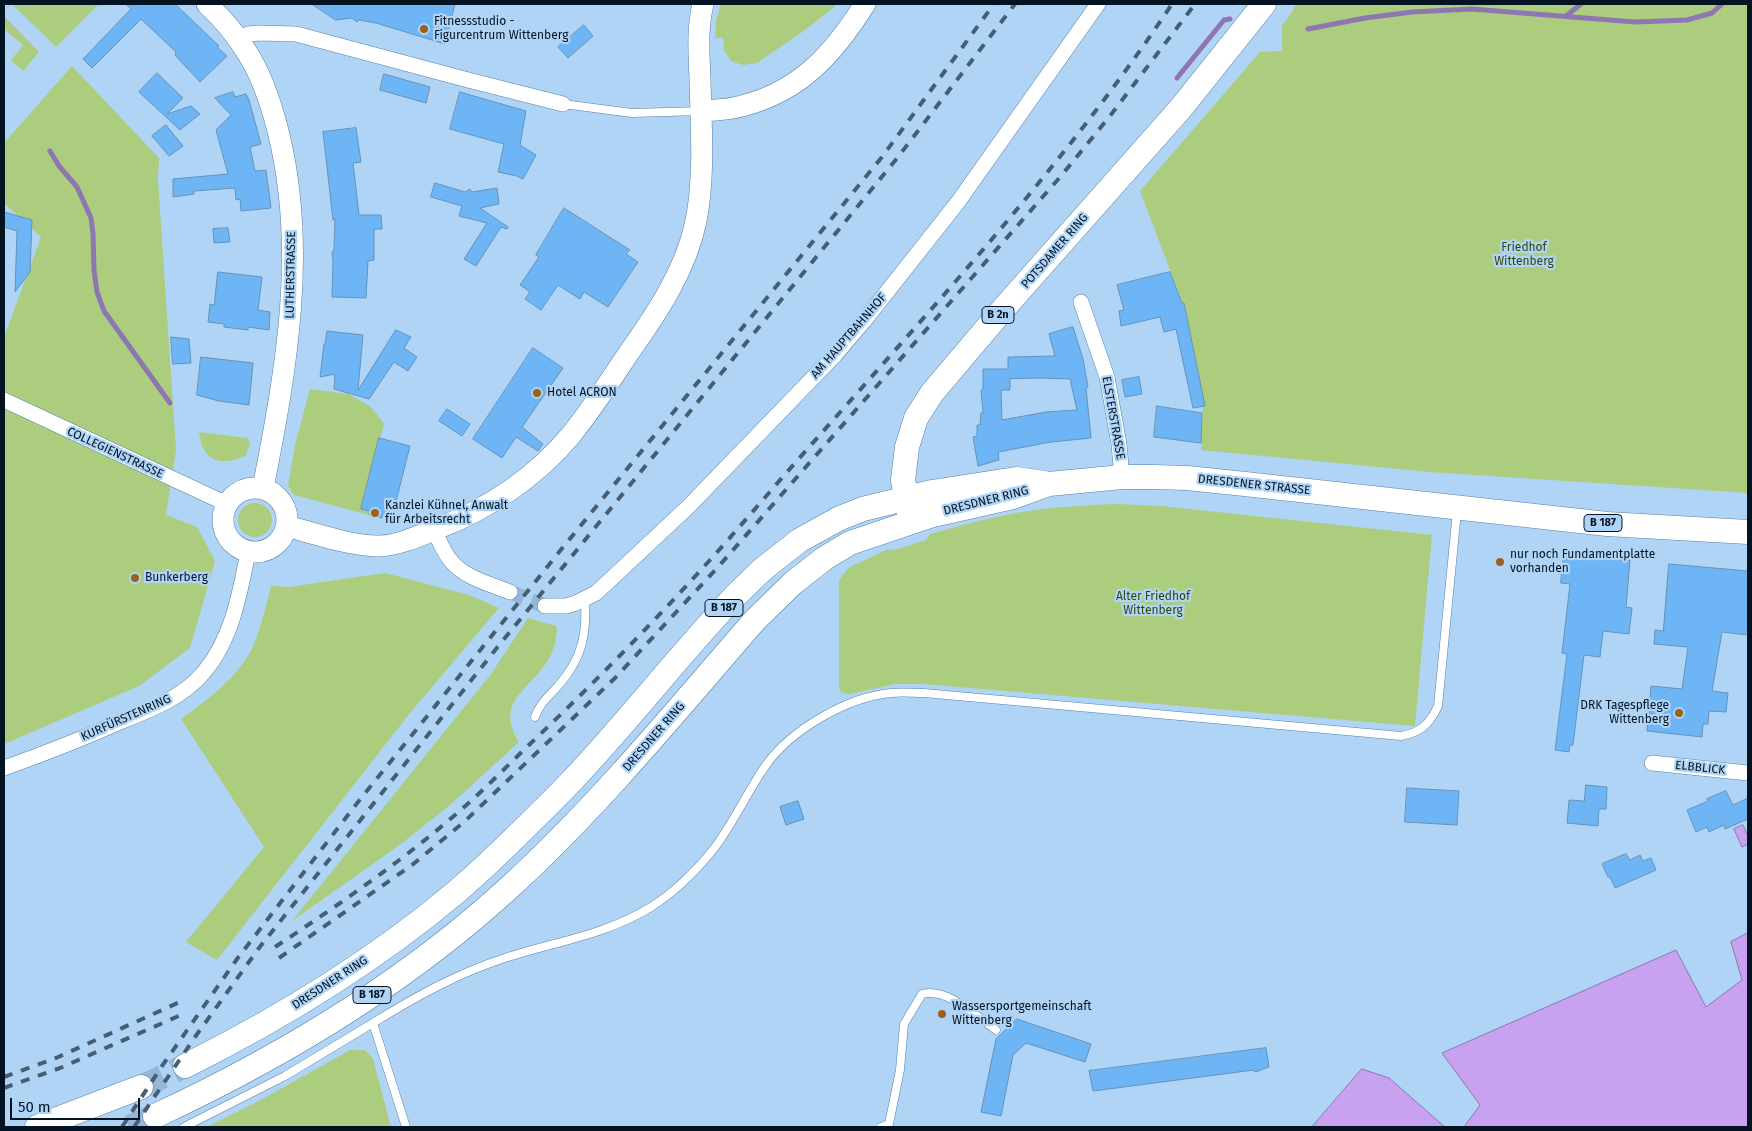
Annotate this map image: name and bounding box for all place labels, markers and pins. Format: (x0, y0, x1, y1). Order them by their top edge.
place label: Fitnessstudio - Figurcentrum Wittenberg (434, 15, 568, 43)
marker: Fitnessstudio - Figurcentrum Wittenberg (418, 23, 430, 35)
place label: Hotel ACRON (547, 386, 617, 400)
marker: Hotel ACRON (531, 387, 543, 399)
place label: Kanzlei Kühnel, Anwalt für Arbeitsrecht (385, 499, 508, 527)
marker: Kanzlei Kühnel, Anwalt für Arbeitsrecht (369, 507, 381, 519)
place label: nur noch Fundamentplatte vorhanden (1510, 548, 1655, 576)
marker: nur noch Fundamentplatte vorhanden (1494, 556, 1506, 568)
place label: Bunkerberg (145, 571, 208, 585)
marker: Bunkerberg (129, 572, 141, 584)
place label: DRK Tagespflege Wittenberg (1580, 699, 1669, 727)
marker: DRK Tagespflege Wittenberg (1673, 707, 1685, 719)
place label: Wassersportgemeinschaft Wittenberg (952, 1000, 1092, 1028)
marker: Wassersportgemeinschaft Wittenberg (936, 1008, 948, 1020)

